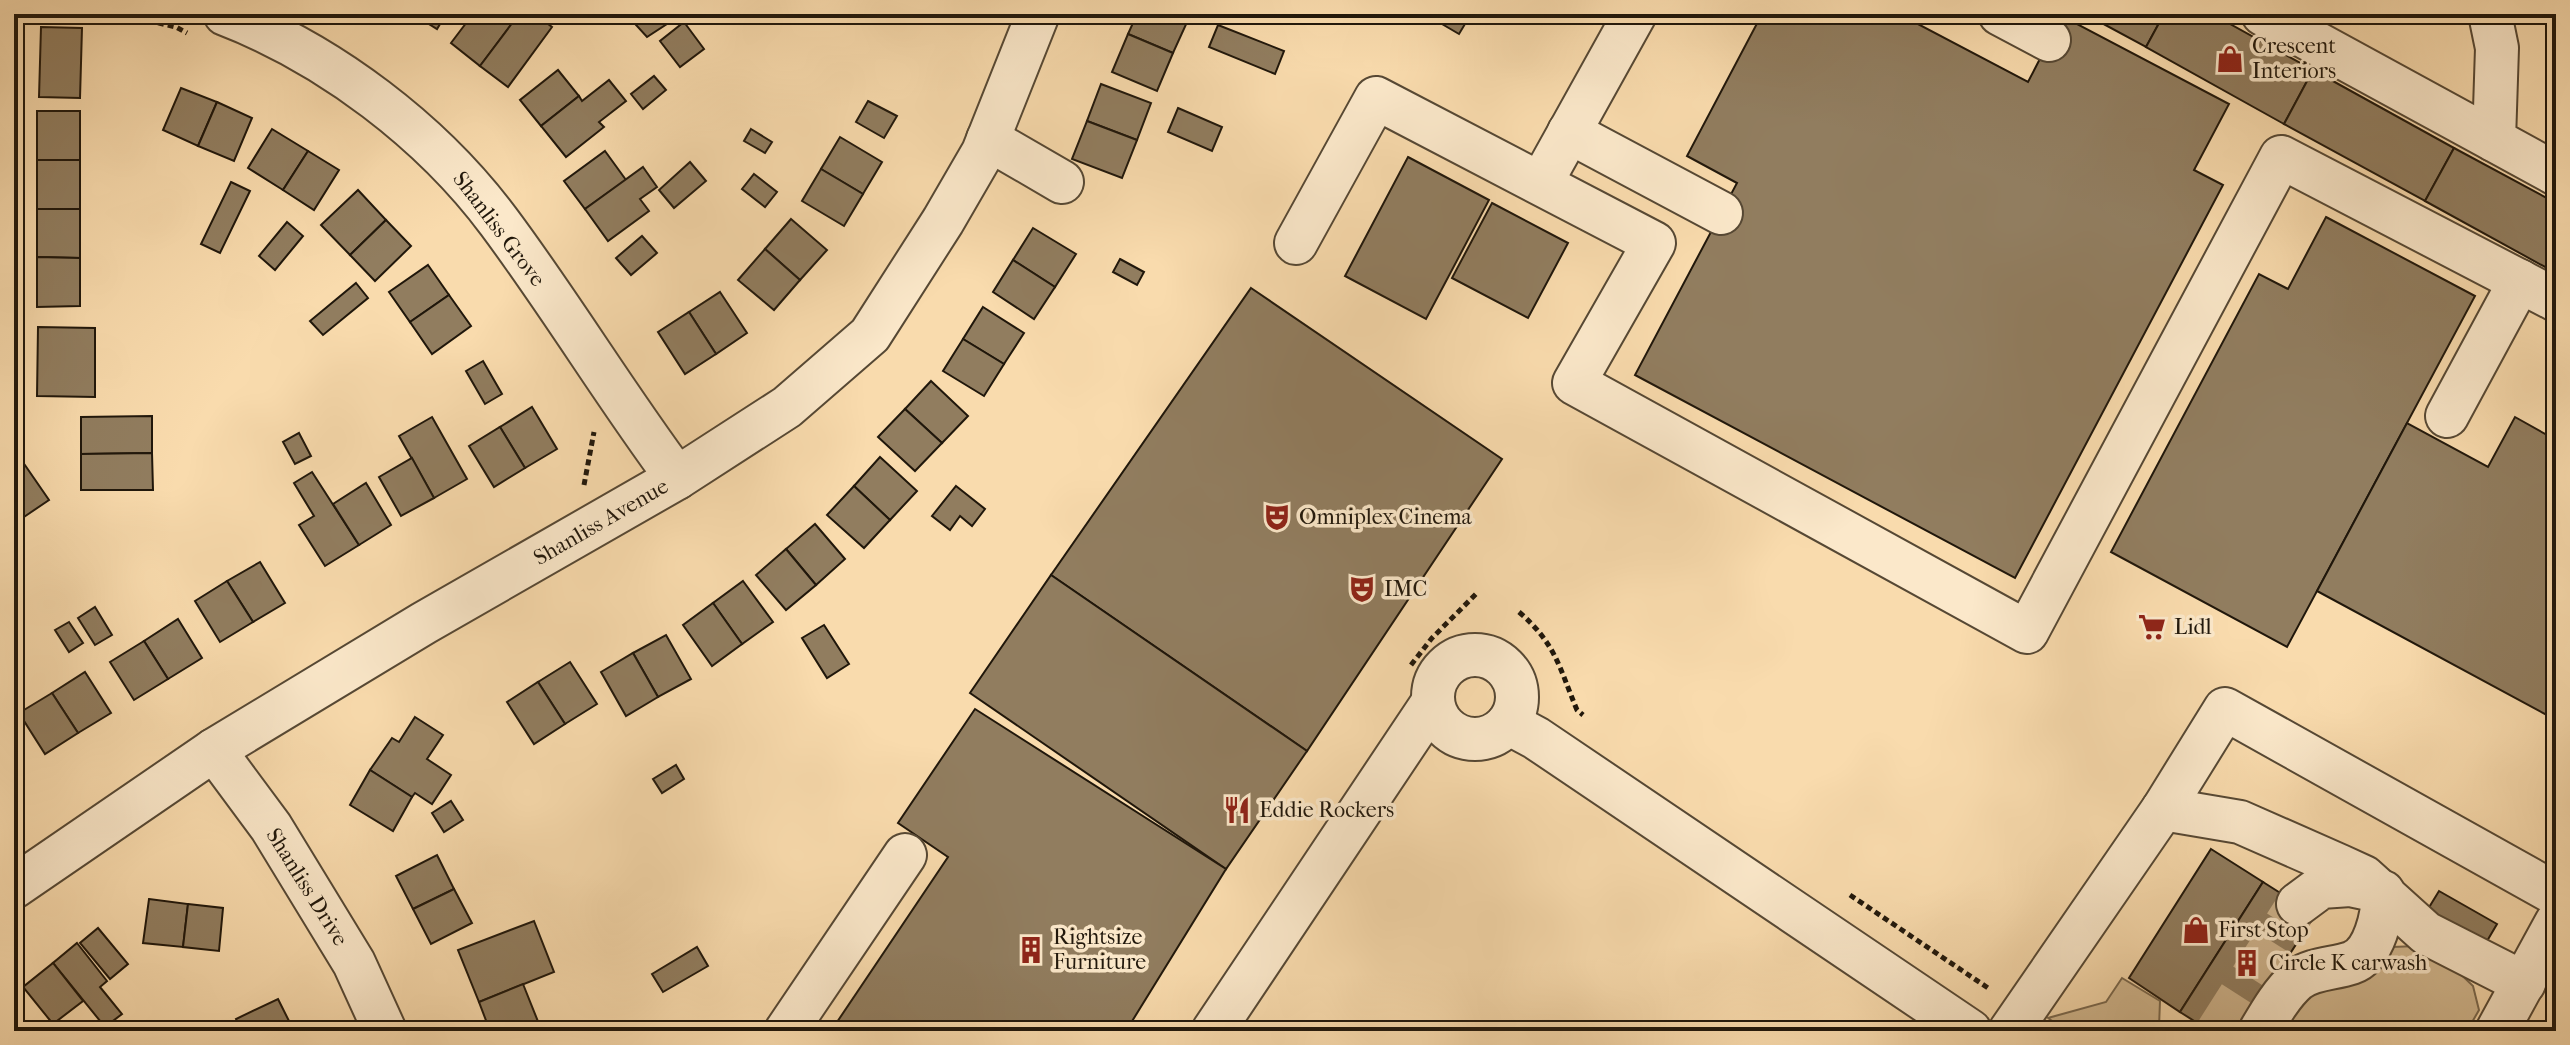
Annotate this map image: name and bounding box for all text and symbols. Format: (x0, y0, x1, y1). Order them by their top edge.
place label: Crescent Interiors (2252, 33, 2336, 84)
shop icon: Crescent Interiors (2215, 44, 2245, 74)
street label: Shanliss Grove (447, 166, 551, 292)
street label: Shanliss Avenue (529, 473, 673, 571)
theatre icon: Omniplex Cinema (1262, 502, 1292, 532)
place label: Omniplex Cinema (1299, 504, 1473, 530)
theatre icon: IMC (1347, 574, 1377, 604)
place label: IMC (1384, 576, 1427, 602)
supermarket icon: Lidl (2137, 612, 2167, 642)
place label: Lidl (2174, 614, 2212, 640)
restaurant icon: Eddie Rockers (1222, 795, 1252, 825)
place label: Eddie Rockers (1259, 797, 1394, 823)
street label: Shanliss Drive (260, 823, 354, 951)
shop icon: First Stop (2181, 915, 2211, 945)
place label: First Stop (2218, 917, 2309, 943)
place label: Rightsize Furniture (1053, 924, 1146, 975)
building icon: Rightsize Furniture (1016, 935, 1046, 965)
building icon: Circle K carwash (2232, 948, 2262, 978)
place label: Circle K carwash (2269, 950, 2428, 976)

